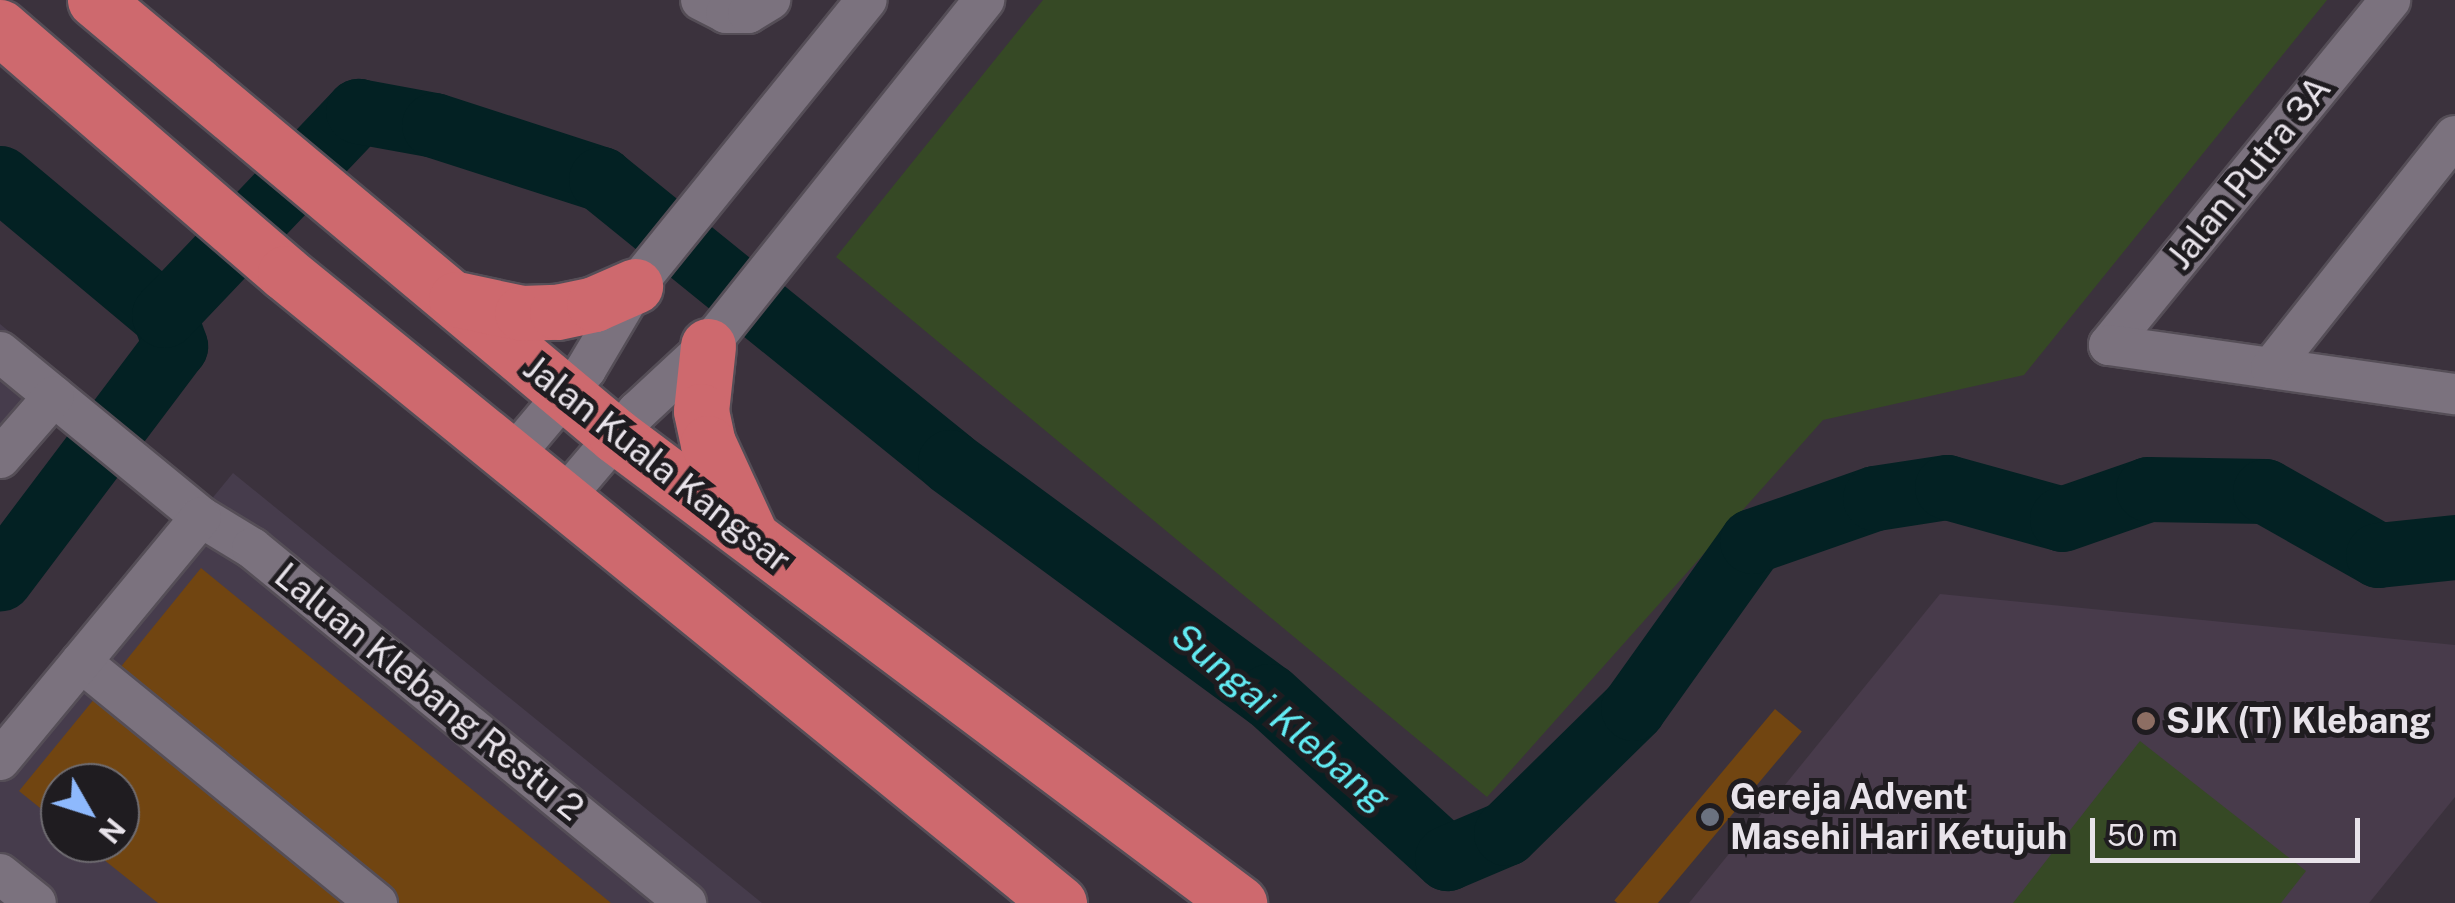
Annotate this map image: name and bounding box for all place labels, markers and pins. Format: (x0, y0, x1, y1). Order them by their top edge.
place label: SJK (T) Klebang (2166, 700, 2431, 742)
marker: SJK (T) Klebang (2135, 710, 2157, 732)
place label: Gereja Advent Masehi Hari Ketujuh (1730, 776, 2067, 858)
marker: Gereja Advent Masehi Hari Ketujuh (1699, 806, 1721, 828)

